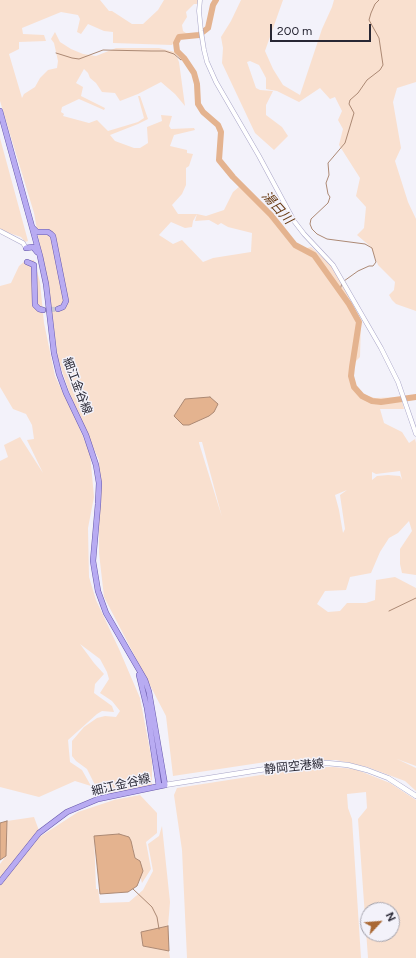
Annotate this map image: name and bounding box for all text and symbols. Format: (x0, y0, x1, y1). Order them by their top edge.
scale bar (272, 16, 373, 42)
text: 200 m (277, 24, 312, 38)
water label: 湯日川 (258, 188, 296, 228)
street label: 細江金谷線 (60, 355, 94, 417)
street label: 静岡空港線 (263, 757, 325, 777)
street label: 細江金谷線 (90, 771, 152, 799)
north arrow (360, 902, 400, 942)
text: N (383, 910, 398, 924)

